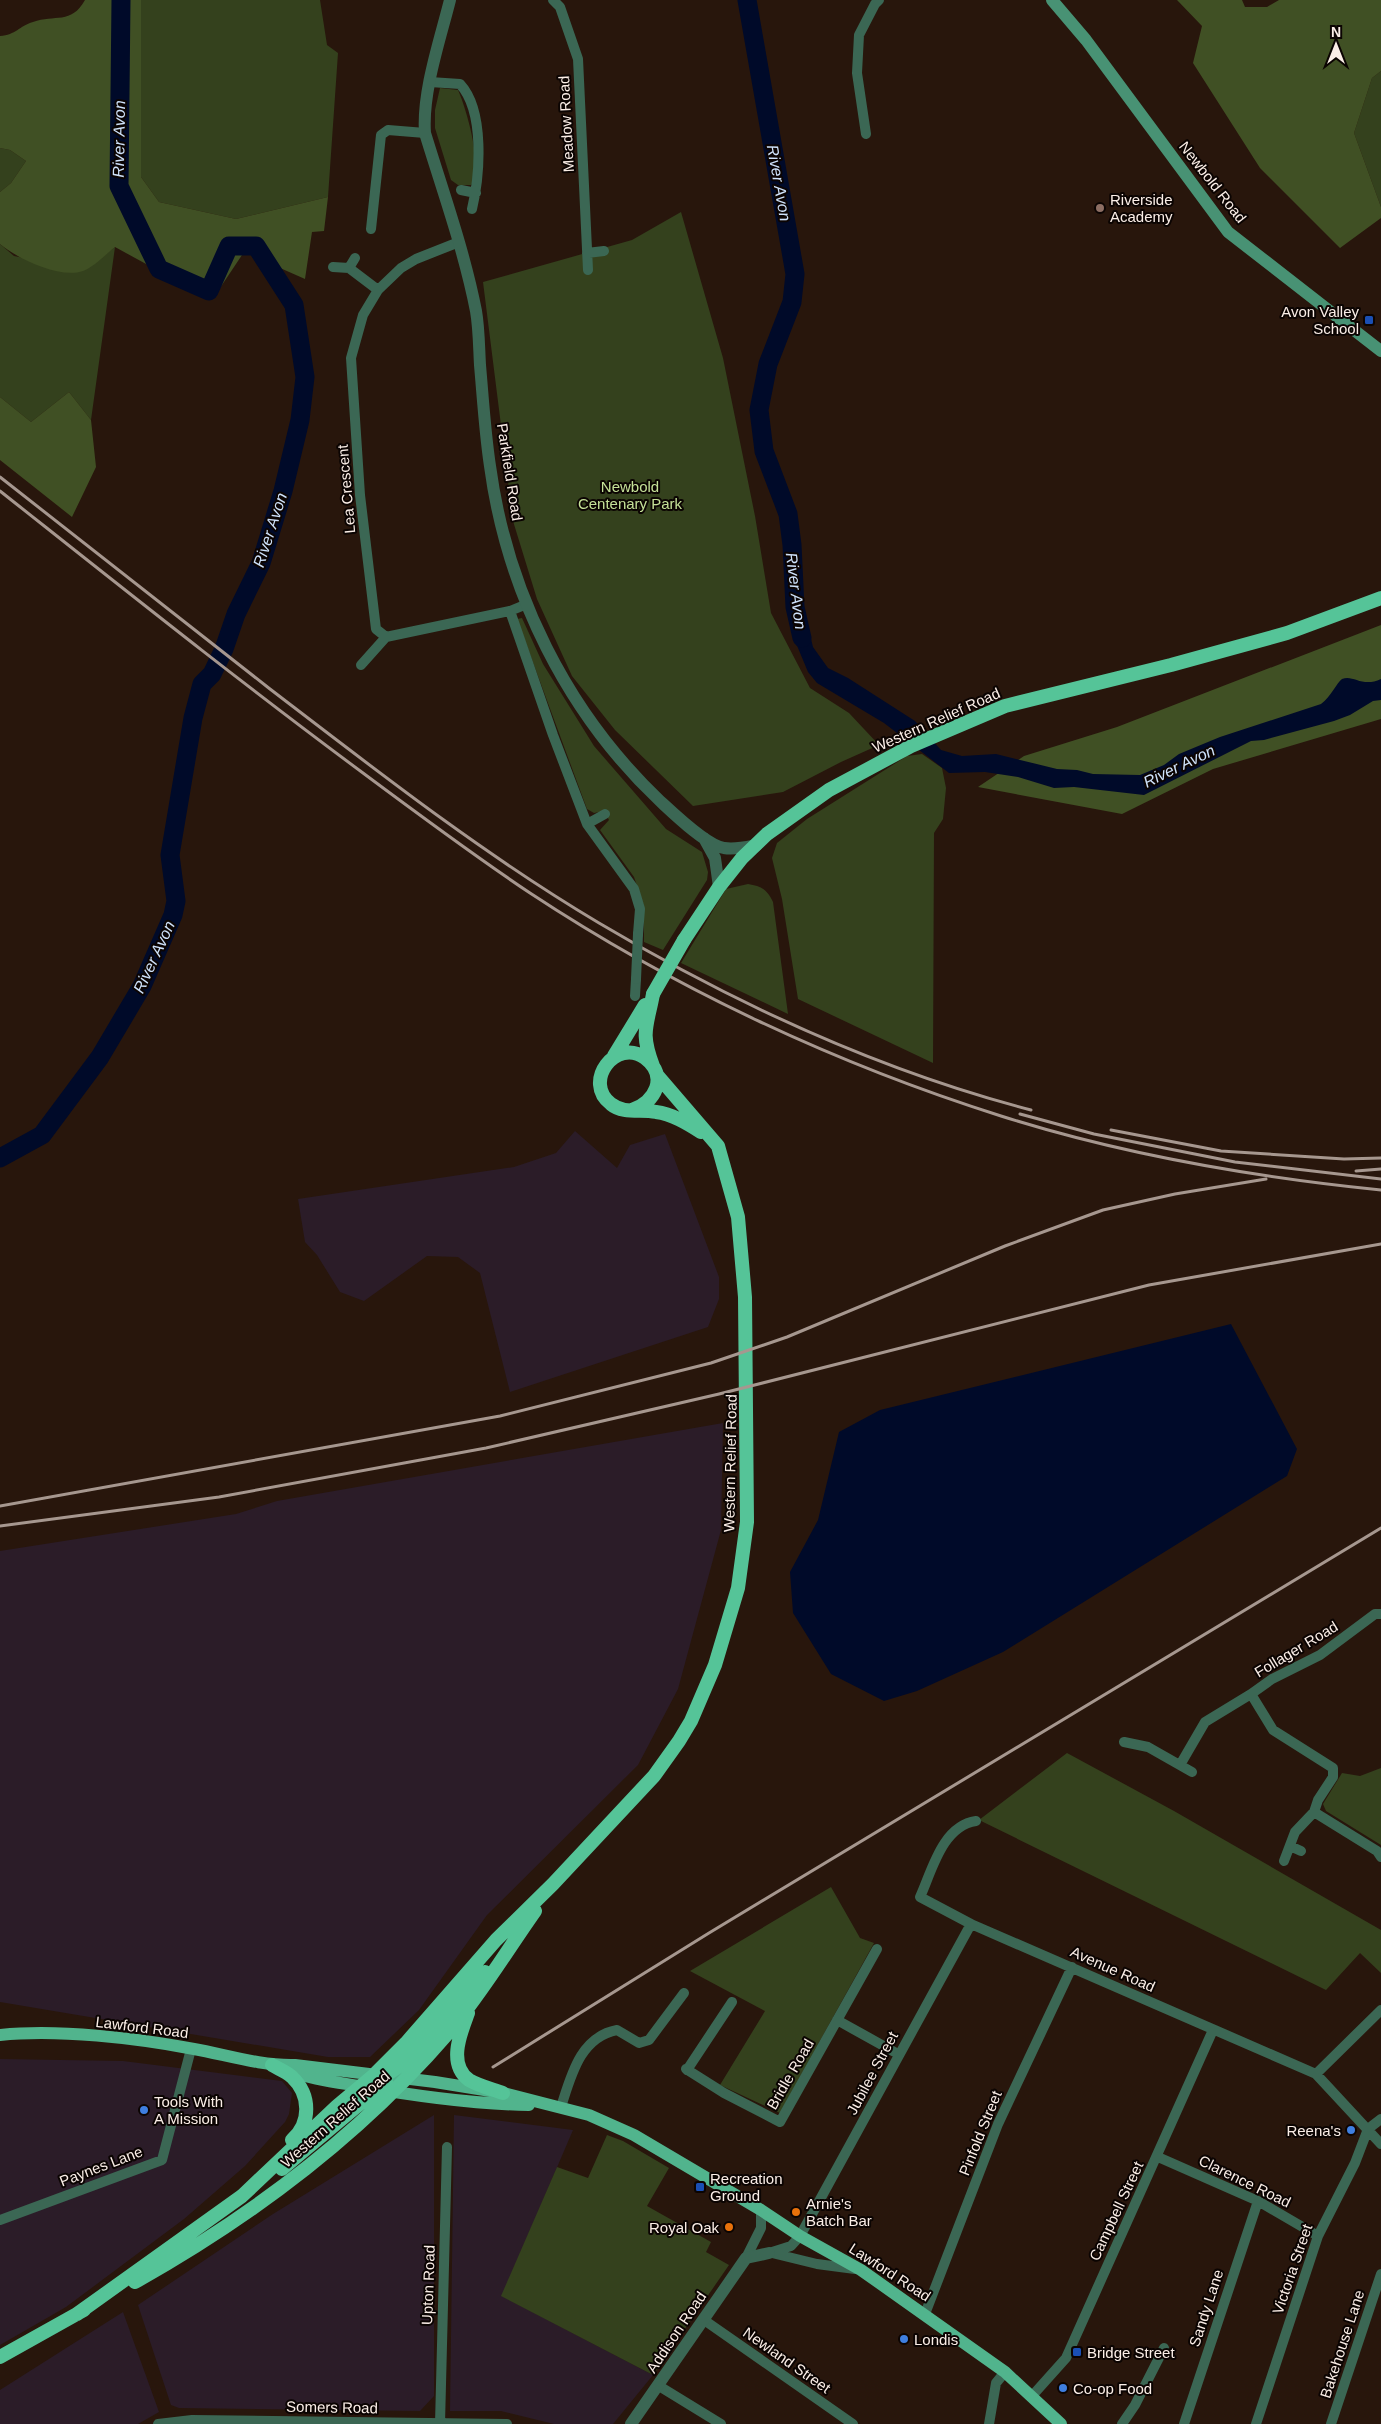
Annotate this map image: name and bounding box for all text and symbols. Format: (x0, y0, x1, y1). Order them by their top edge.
north arrow (1311, 20, 1361, 70)
text: N (1331, 24, 1341, 40)
street label: Meadow Road (555, 75, 577, 173)
water label: River Avon (110, 100, 128, 178)
street label: Newbold Road (1176, 138, 1250, 226)
water label: River Avon (764, 143, 794, 223)
place label: Riverside Academy (1110, 191, 1173, 225)
marker: Riverside Academy (1094, 202, 1106, 214)
place label: Avon Valley School (1281, 303, 1359, 337)
marker: Avon Valley School (1363, 314, 1375, 326)
street label: Parkfield Road (494, 422, 526, 522)
street label: Lea Crescent (334, 443, 358, 534)
park label: Newbold Centenary Park (578, 478, 683, 512)
water label: River Avon (250, 490, 290, 569)
water label: River Avon (783, 552, 809, 631)
street label: Western Relief Road (869, 684, 1003, 756)
water label: River Avon (1141, 741, 1218, 791)
water label: River Avon (130, 918, 178, 996)
street label: Western Relief Road (720, 1394, 740, 1532)
street label: Follager Road (1251, 1617, 1341, 1681)
street label: Avenue Road (1068, 1943, 1158, 1995)
street label: Lawford Road (95, 2013, 189, 2041)
street label: Jubilee Street (843, 2028, 901, 2117)
street label: Bridle Road (763, 2036, 817, 2112)
street label: Western Relief Road (277, 2067, 393, 2171)
street label: Pinfold Street (955, 2087, 1005, 2178)
place label: Tools With A Mission (154, 2093, 223, 2127)
marker: Tools With A Mission (138, 2104, 150, 2116)
place label: Reena's (1286, 2122, 1341, 2139)
marker: Reena's (1345, 2124, 1357, 2136)
street label: Paynes Lane (57, 2142, 145, 2190)
street label: Clarence Road (1196, 2151, 1294, 2211)
street label: Campbell Street (1086, 2158, 1147, 2263)
place label: Recreation Ground (710, 2170, 783, 2204)
marker: Recreation Ground (694, 2181, 706, 2193)
place label: Arnie's Batch Bar (806, 2195, 872, 2229)
marker: Arnie's Batch Bar (790, 2206, 802, 2218)
place label: Royal Oak (649, 2219, 719, 2236)
marker: Royal Oak (723, 2221, 735, 2233)
street label: Victoria Street (1269, 2221, 1316, 2316)
street label: Lawford Road (846, 2239, 934, 2305)
street label: Upton Road (418, 2245, 438, 2325)
street label: Sandy Lane (1186, 2267, 1226, 2349)
street label: Addison Road (643, 2288, 709, 2376)
street label: Bakehouse Lane (1317, 2288, 1367, 2400)
street label: Newland Street (740, 2324, 835, 2397)
place label: Londis (914, 2331, 958, 2348)
marker: Londis (898, 2333, 910, 2345)
place label: Bridge Street (1087, 2344, 1175, 2361)
marker: Bridge Street (1071, 2346, 1083, 2358)
place label: Co-op Food (1073, 2380, 1152, 2397)
marker: Co-op Food (1057, 2382, 1069, 2394)
street label: Somers Road (286, 2398, 378, 2416)

